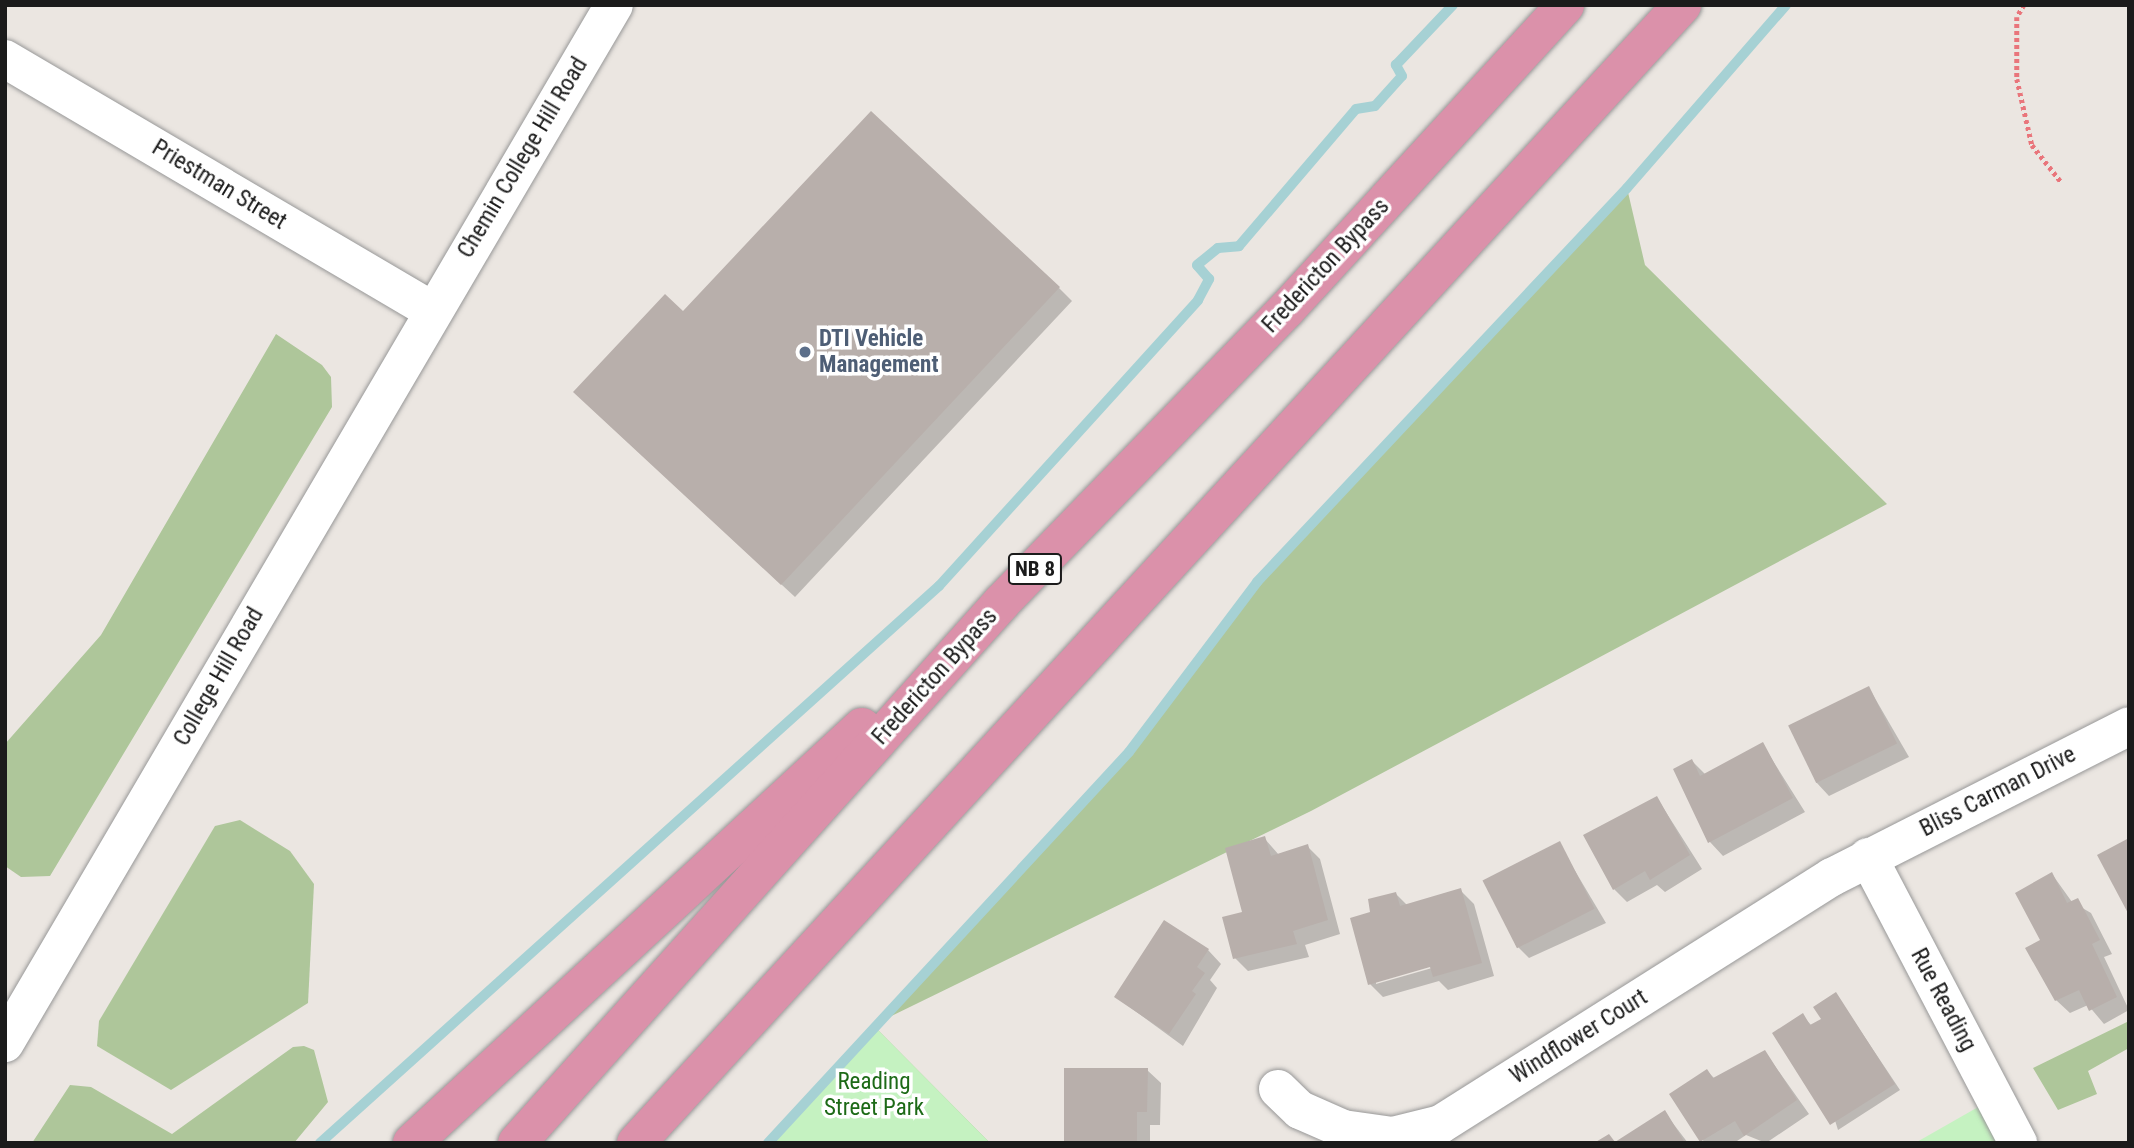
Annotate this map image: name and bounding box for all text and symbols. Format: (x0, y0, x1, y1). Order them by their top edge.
street label: Chemin College Hill Road (452, 53, 594, 263)
street label: Priestman Street (147, 134, 291, 236)
street label: Fredericton Bypass (1257, 193, 1395, 339)
place label: DTI Vehicle Management (819, 325, 938, 379)
marker: DTI Vehicle Management (797, 344, 813, 360)
road number: NB 8 (1007, 552, 1063, 586)
street label: College Hill Road (168, 603, 270, 751)
street label: Fredericton Bypass (867, 603, 1003, 751)
street label: Bliss Carman Drive (1916, 741, 2080, 843)
street label: Rue Reading (1904, 944, 1982, 1056)
street label: Windflower Court (1505, 984, 1653, 1090)
park label: Reading Street Park (824, 1068, 924, 1122)

